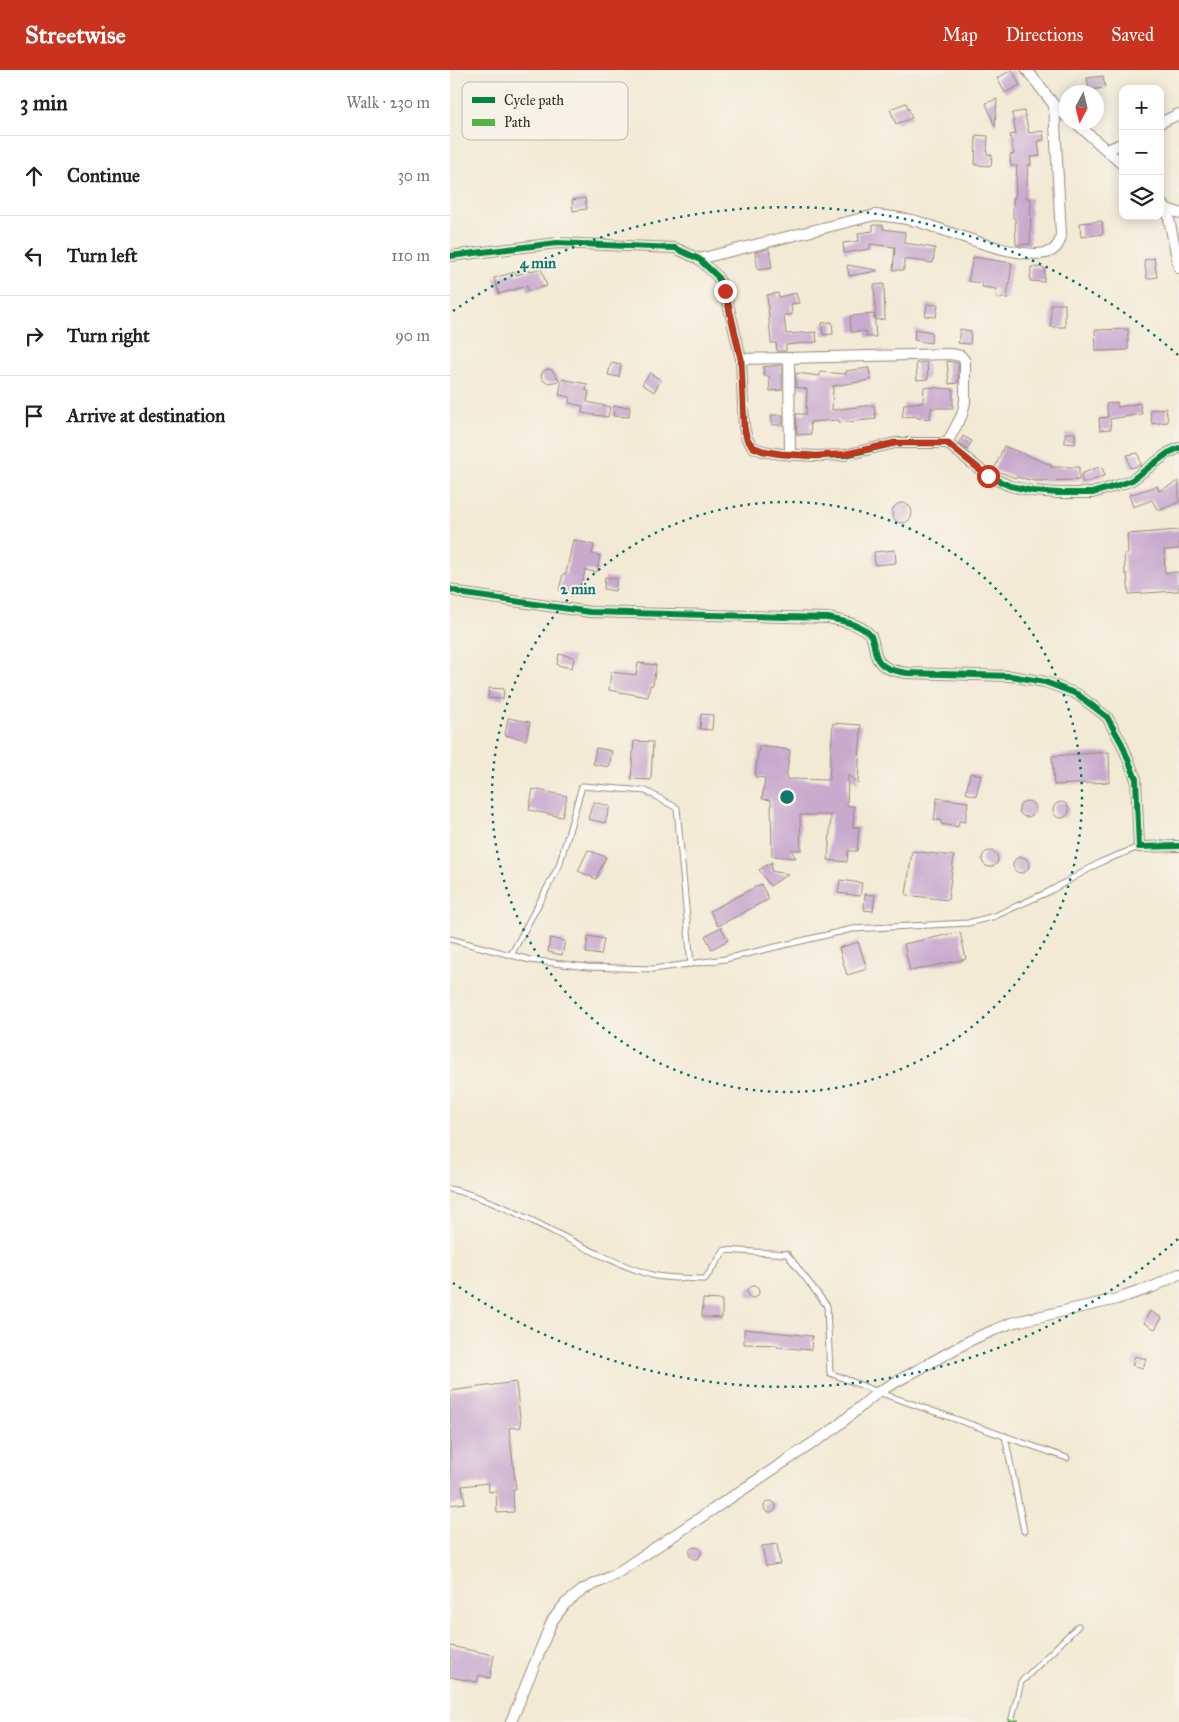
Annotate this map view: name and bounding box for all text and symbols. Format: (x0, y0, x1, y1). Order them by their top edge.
text: Streetwise (25, 20, 126, 50)
text: Map (942, 24, 978, 46)
text: Directions (1006, 24, 1083, 46)
text: Saved (1111, 24, 1154, 46)
legend (462, 82, 628, 140)
north arrow (1059, 85, 1104, 130)
map controls (1119, 85, 1164, 220)
button: + (1119, 85, 1164, 130)
text: 3 min (20, 90, 68, 116)
text: Cycle path (504, 92, 564, 109)
text: Walk · 230 m (346, 93, 430, 112)
text: Path (504, 114, 531, 131)
button: − (1119, 130, 1164, 175)
icon: ahead (20, 162, 48, 190)
text: Continue (67, 164, 140, 187)
text: 30 m (397, 166, 430, 185)
button: layers (1119, 175, 1164, 220)
icon: left (20, 242, 48, 270)
text: Turn left (67, 244, 137, 267)
text: 110 m (391, 246, 430, 265)
text: 4 min (520, 254, 557, 273)
route end (714, 280, 737, 303)
icon: right (20, 322, 48, 350)
text: Turn right (67, 324, 150, 347)
text: 90 m (395, 326, 430, 345)
icon: arrive (20, 402, 48, 430)
text: Arrive at destination (67, 404, 225, 427)
route start (977, 465, 1000, 488)
text: 2 min (560, 580, 597, 598)
centre of rings (778, 788, 796, 806)

